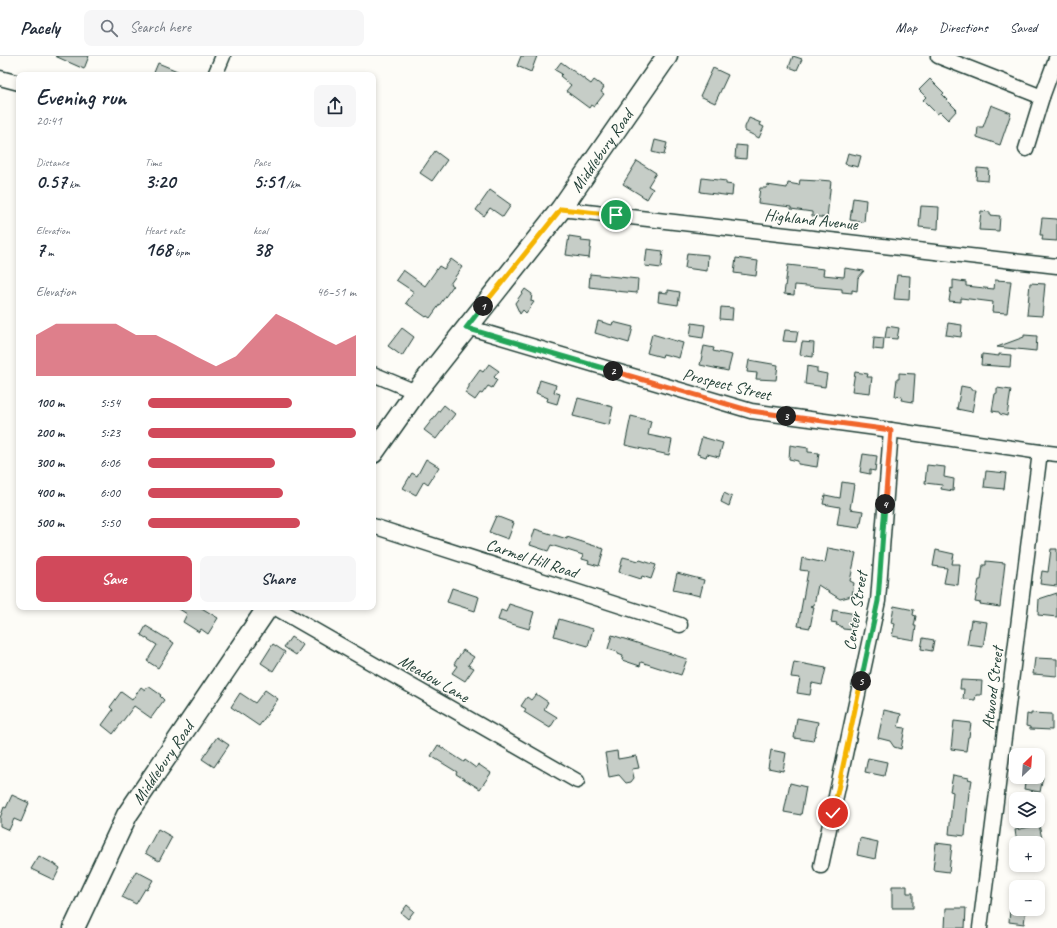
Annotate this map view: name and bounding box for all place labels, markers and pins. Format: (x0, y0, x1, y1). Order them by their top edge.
pin (599, 198, 633, 232)
pin: 1 (473, 296, 493, 316)
pin: 2 (603, 361, 623, 381)
pin: 3 (776, 406, 796, 426)
pin: 4 (875, 494, 895, 514)
pin: 5 (851, 671, 871, 691)
pin (816, 796, 850, 830)

